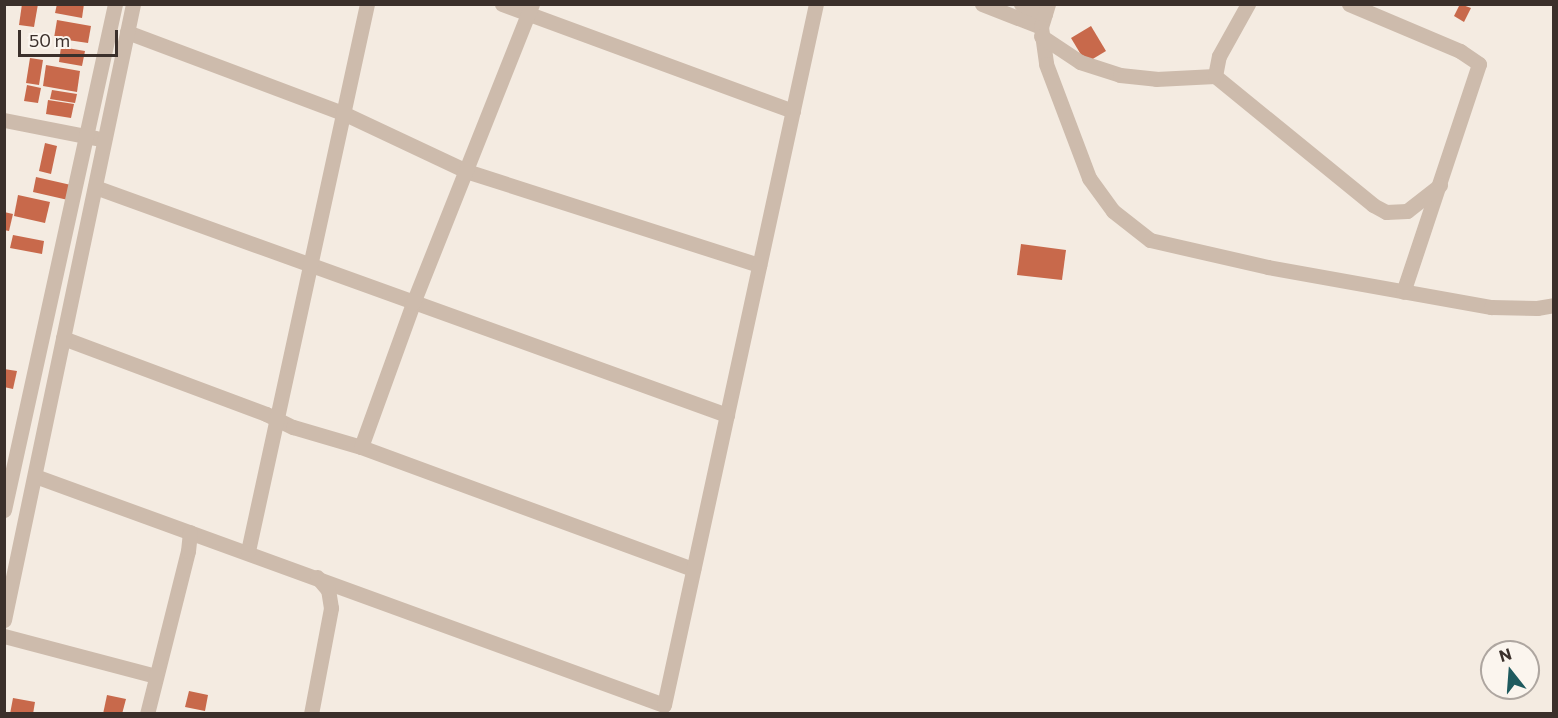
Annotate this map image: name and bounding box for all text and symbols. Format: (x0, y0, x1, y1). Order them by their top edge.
scale bar (21, 18, 122, 56)
text: 50 m (29, 29, 70, 51)
north arrow (1480, 640, 1540, 700)
text: N (1497, 643, 1514, 665)

